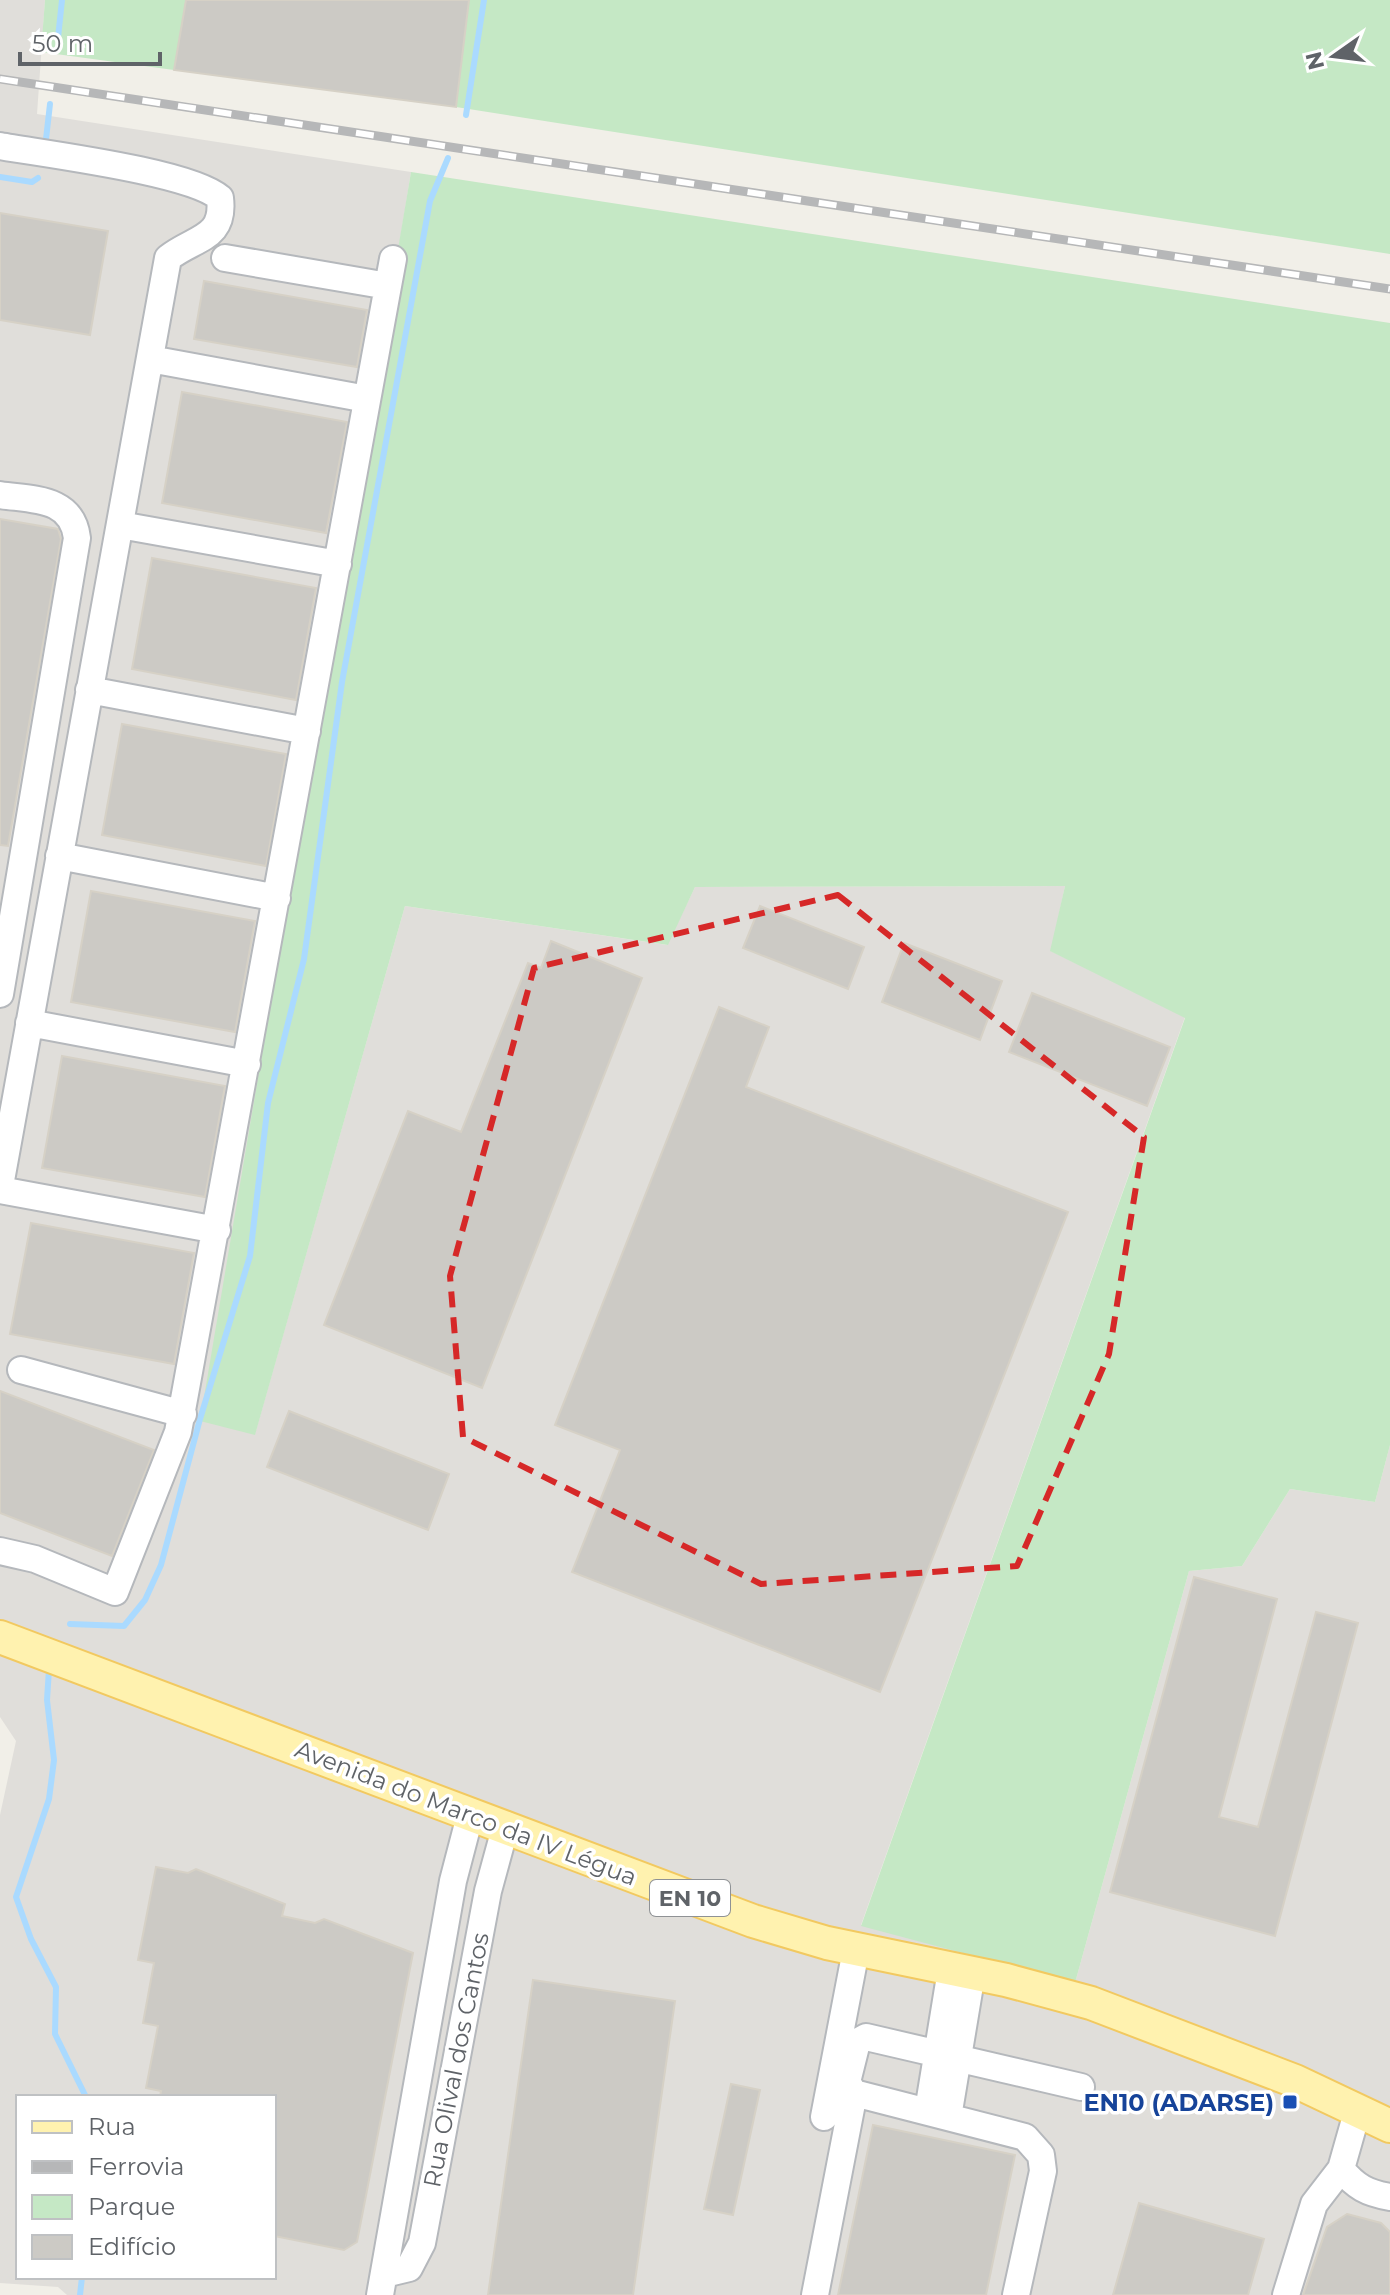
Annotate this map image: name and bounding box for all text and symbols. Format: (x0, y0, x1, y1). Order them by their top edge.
scale bar (20, 16, 160, 66)
north arrow (1294, 16, 1374, 96)
text: 50 m (32, 29, 93, 58)
text: N (1300, 49, 1330, 73)
street label: Avenida do Marco da IV Légua (291, 1734, 641, 1892)
road number: EN 10 (650, 1880, 730, 1916)
street label: Rua Olival dos Cantos (417, 1930, 495, 2190)
place label: EN10 (ADARSE) (1083, 2088, 1274, 2117)
marker: EN10 (ADARSE) (1281, 2093, 1299, 2111)
legend (16, 2095, 276, 2279)
text: Rua (88, 2112, 136, 2141)
text: Ferrovia (88, 2152, 184, 2181)
text: Parque (88, 2192, 175, 2221)
text: Edifício (88, 2232, 176, 2261)

